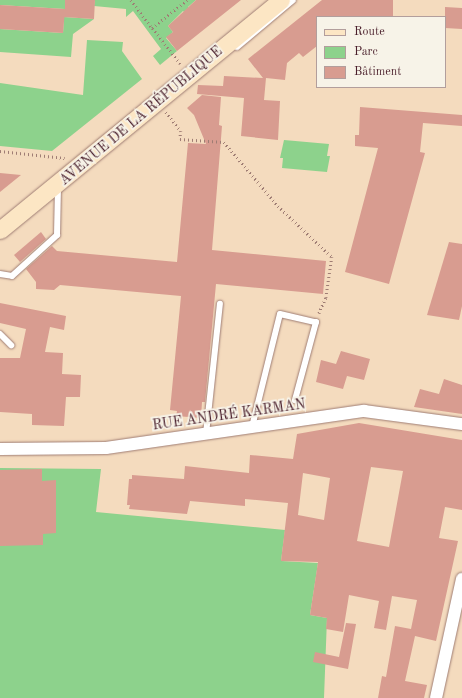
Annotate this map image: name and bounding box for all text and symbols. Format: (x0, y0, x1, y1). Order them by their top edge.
legend (316, 16, 446, 88)
text: Route (354, 26, 385, 38)
street label: AVENUE DE LA RÉPUBLIQUE (56, 43, 226, 189)
text: Parc (354, 46, 378, 58)
text: Bâtiment (354, 66, 401, 78)
street label: RUE ANDRÉ KARMAN (151, 396, 307, 434)

